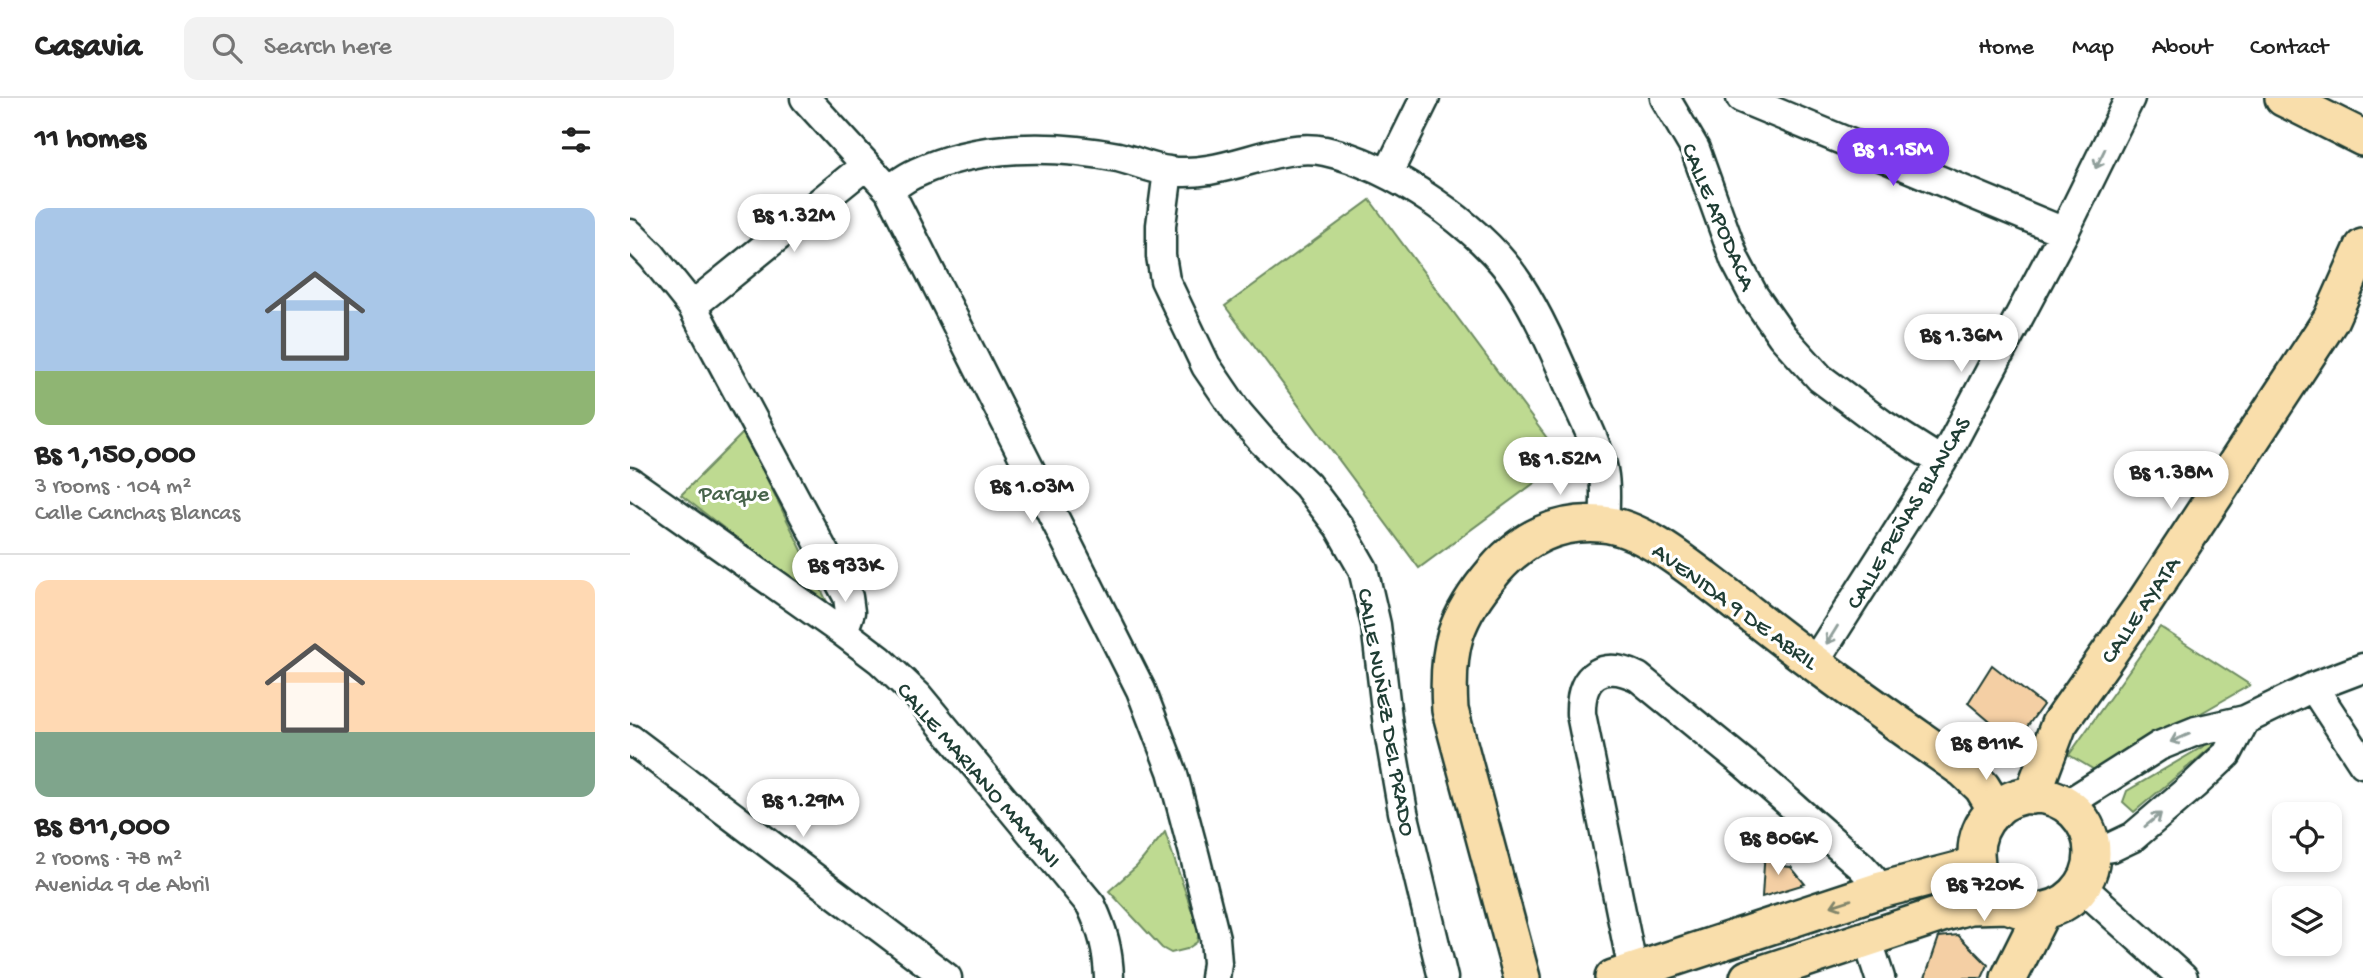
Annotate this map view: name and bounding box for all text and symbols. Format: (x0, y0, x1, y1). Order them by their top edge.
search box (184, 17, 674, 80)
text: Casavia (35, 29, 142, 67)
icon: search (208, 29, 246, 67)
text: Search here (264, 33, 392, 64)
text: Home (1978, 34, 2034, 63)
text: Map (2072, 34, 2114, 63)
text: About (2152, 34, 2212, 63)
text: Contact (2250, 34, 2328, 63)
icon: filters (557, 121, 595, 159)
text: 11 homes (35, 123, 146, 158)
pin: Bs 1.15M (1821, 129, 1965, 188)
text: Bs 1.15M (1853, 137, 1933, 164)
street label: CALLE APODACA (1674, 140, 1761, 296)
one-way arrow (2092, 148, 2106, 169)
pin: Bs 1.32M (722, 194, 866, 254)
text: Bs 1.32M (753, 203, 835, 230)
icon: home (252, 253, 378, 379)
pin: Bs 1.36M (1889, 314, 2033, 374)
text: Bs 1.36M (1920, 323, 2002, 350)
street label: CALLE PEÑAS BLANCAS (1842, 412, 1978, 615)
pin: Bs 1.52M (1488, 438, 1632, 497)
text: Bs 1,150,000 (35, 439, 195, 474)
text: Bs 1.52M (1519, 446, 1601, 473)
pin: Bs 1.38M (2099, 452, 2243, 511)
text: Bs 1.38M (2130, 460, 2212, 487)
pin: Bs 1.03M (960, 466, 1104, 525)
text: 3 rooms · 104 m² (35, 474, 191, 501)
text: Bs 1.03M (990, 474, 1074, 501)
park label: Parque (698, 482, 770, 509)
text: Calle Canchas Blancas (35, 501, 240, 528)
street label: AVENIDA 9 DE ABRIL (1646, 539, 1823, 678)
pin: Bs 933K (780, 545, 910, 604)
street label: CALLE AYATA (2096, 551, 2188, 669)
text: Bs 933K (808, 553, 882, 580)
street label: CALLE NUÑEZ DEL PRADO (1349, 587, 1420, 839)
one-way arrow (1824, 624, 1838, 644)
icon: home (252, 625, 378, 751)
street label: CALLE MARIANO MAMANI (889, 678, 1065, 875)
pin: Bs 811K (1921, 722, 2051, 782)
text: Bs 811K (1951, 731, 2021, 758)
one-way arrow (2170, 732, 2191, 745)
pin: Bs 1.29M (731, 780, 875, 839)
text: Bs 1.29M (763, 788, 843, 815)
map controls (2272, 802, 2342, 956)
button: locate (2272, 802, 2342, 872)
text: Bs 811,000 (35, 811, 170, 846)
one-way arrow (2143, 813, 2161, 828)
pin: Bs 806K (1713, 818, 1843, 877)
text: Bs 806K (1740, 826, 1816, 853)
text: 2 rooms · 78 m² (35, 846, 182, 873)
pin: Bs 720K (1919, 864, 2049, 923)
text: Bs 720K (1947, 872, 2021, 899)
text: Avenida 9 de Abril (35, 873, 210, 900)
button: layers (2272, 886, 2342, 956)
one-way arrow (1830, 897, 1852, 910)

